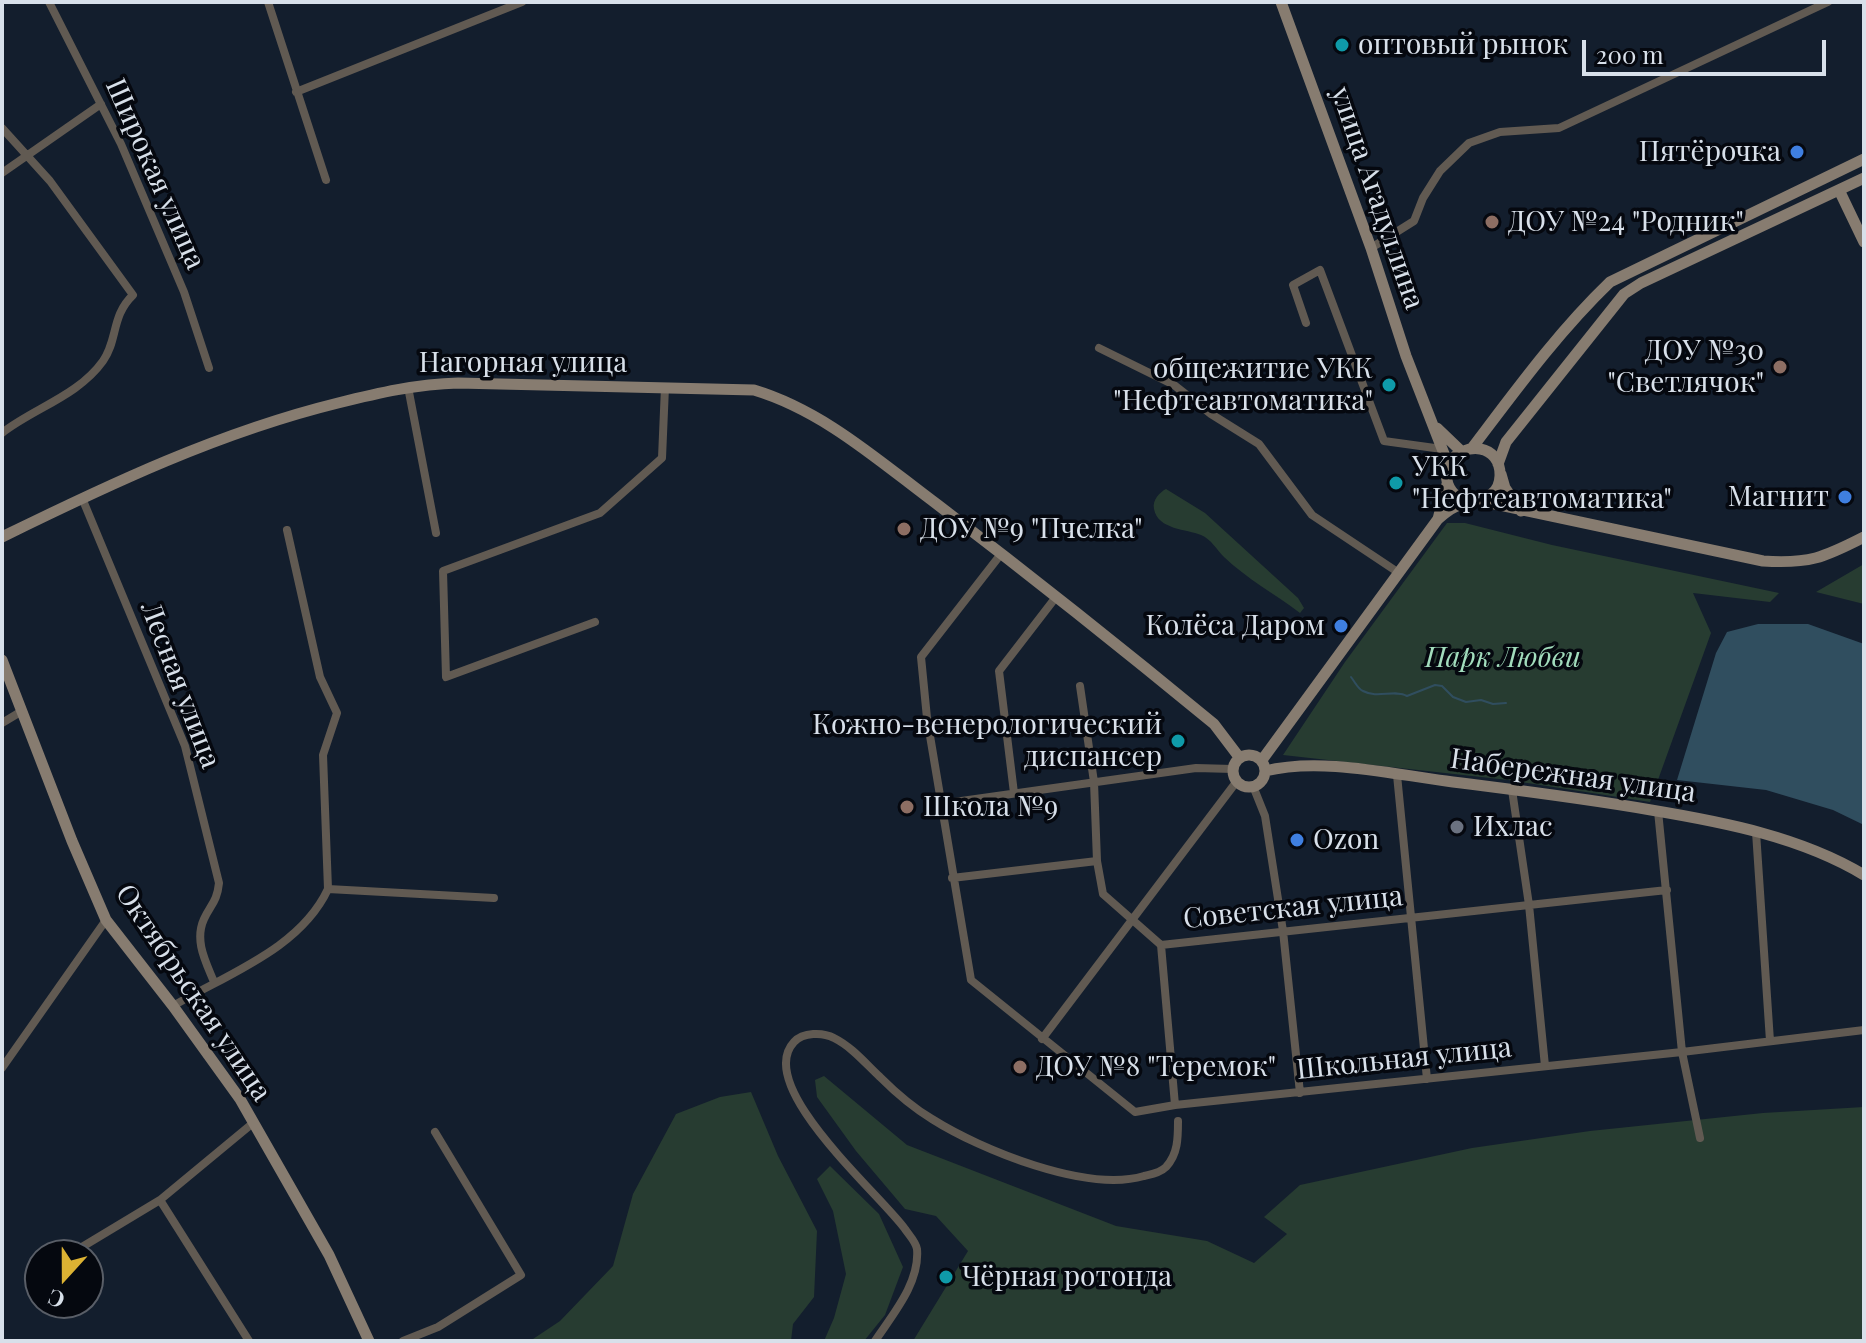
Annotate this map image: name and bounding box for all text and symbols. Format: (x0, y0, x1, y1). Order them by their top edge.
scale bar (1586, 24, 1830, 74)
place label: оптовый рынок (1358, 28, 1568, 62)
marker: оптовый рынок (1333, 36, 1351, 54)
text: 200 m (1596, 38, 1664, 70)
street label: Широкая улица (98, 74, 212, 274)
street label: улица Агадуллина (1323, 82, 1431, 314)
place label: Пятёрочка (1639, 135, 1781, 169)
marker: Пятёрочка (1788, 143, 1806, 161)
place label: ДОУ №24 "Родник" (1508, 205, 1744, 239)
marker: ДОУ №24 "Родник" (1483, 213, 1501, 231)
place label: ДОУ №30 "Светлячок" (1607, 334, 1764, 400)
street label: Нагорная улица (419, 346, 627, 380)
place label: общежитие УКК "Нефтеавтоматика" (1113, 352, 1373, 418)
marker: ДОУ №30 "Светлячок" (1771, 358, 1789, 376)
marker: общежитие УКК "Нефтеавтоматика" (1380, 376, 1398, 394)
place label: УКК "Нефтеавтоматика" (1412, 450, 1672, 516)
marker: УКК "Нефтеавтоматика" (1387, 474, 1405, 492)
place label: Магнит (1728, 480, 1829, 514)
marker: Магнит (1836, 488, 1854, 506)
place label: ДОУ №9 "Пчелка" (920, 512, 1143, 546)
marker: ДОУ №9 "Пчелка" (895, 520, 913, 538)
street label: Лесная улица (133, 597, 227, 773)
place label: Колёса Даром (1145, 609, 1325, 643)
marker: Колёса Даром (1332, 617, 1350, 635)
park label: Парк Любви (1425, 641, 1581, 675)
place label: Кожно-венерологический диспансер (812, 708, 1162, 774)
marker: Кожно-венерологический диспансер (1169, 732, 1187, 750)
street label: Набережная улица (1448, 742, 1698, 810)
place label: Школа №9 (923, 790, 1058, 824)
marker: Школа №9 (898, 798, 916, 816)
place label: Ихлас (1473, 810, 1553, 844)
marker: Ихлас (1448, 818, 1466, 836)
place label: Ozon (1313, 823, 1379, 857)
marker: Ozon (1288, 831, 1306, 849)
street label: Октябрьская улица (108, 878, 278, 1108)
street label: Советская улица (1181, 880, 1405, 936)
street label: Школьная улица (1295, 1031, 1513, 1087)
place label: ДОУ №8 "Теремок" (1036, 1050, 1276, 1084)
marker: ДОУ №8 "Теремок" (1011, 1058, 1029, 1076)
north arrow (24, 1239, 104, 1319)
place label: Чёрная ротонда (962, 1260, 1172, 1294)
marker: Чёрная ротонда (937, 1268, 955, 1286)
text: С (44, 1283, 69, 1316)

